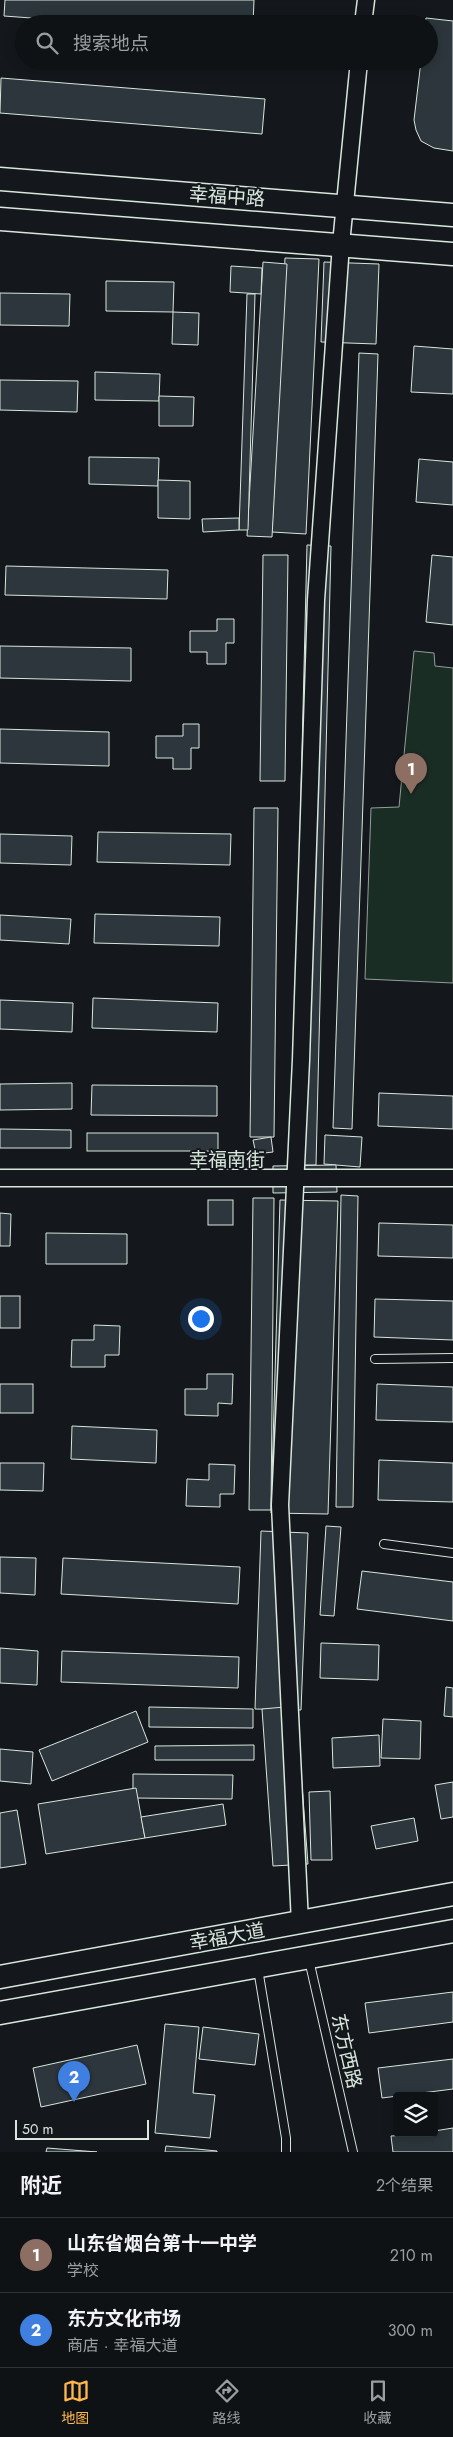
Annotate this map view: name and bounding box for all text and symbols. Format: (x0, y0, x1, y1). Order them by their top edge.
search box (15, 15, 438, 70)
icon: search (33, 29, 61, 57)
text: 搜索地点 (73, 30, 149, 57)
street label: 幸福中路 (188, 180, 266, 213)
pin: 1 (395, 753, 427, 794)
street label: 幸福南街 (189, 1146, 265, 1173)
your location (188, 1306, 214, 1332)
street label: 幸福大道 (187, 1917, 267, 1956)
street label: 东方西路 (325, 2011, 368, 2091)
pin: 2 (58, 2061, 90, 2102)
map controls (393, 2092, 438, 2137)
button: layers (393, 2092, 438, 2137)
scale bar (15, 2117, 149, 2140)
text: 50 m (22, 2119, 53, 2139)
text: 附近 (20, 2171, 62, 2201)
text: 2个结果 (376, 2174, 433, 2197)
text: 山东省烟台第十一中学 (67, 2230, 257, 2257)
text: 1 (32, 2244, 40, 2267)
text: 210 m (390, 2244, 433, 2267)
text: 学校 (67, 2259, 99, 2282)
text: 东方文化市场 (67, 2305, 181, 2332)
text: 2 (31, 2319, 41, 2342)
text: 300 m (388, 2319, 433, 2342)
text: 商店 · 幸福大道 (67, 2334, 177, 2357)
tab: 地图 (62, 2377, 90, 2428)
tab: 路线 (213, 2377, 241, 2428)
tab: 收藏 (364, 2377, 392, 2428)

